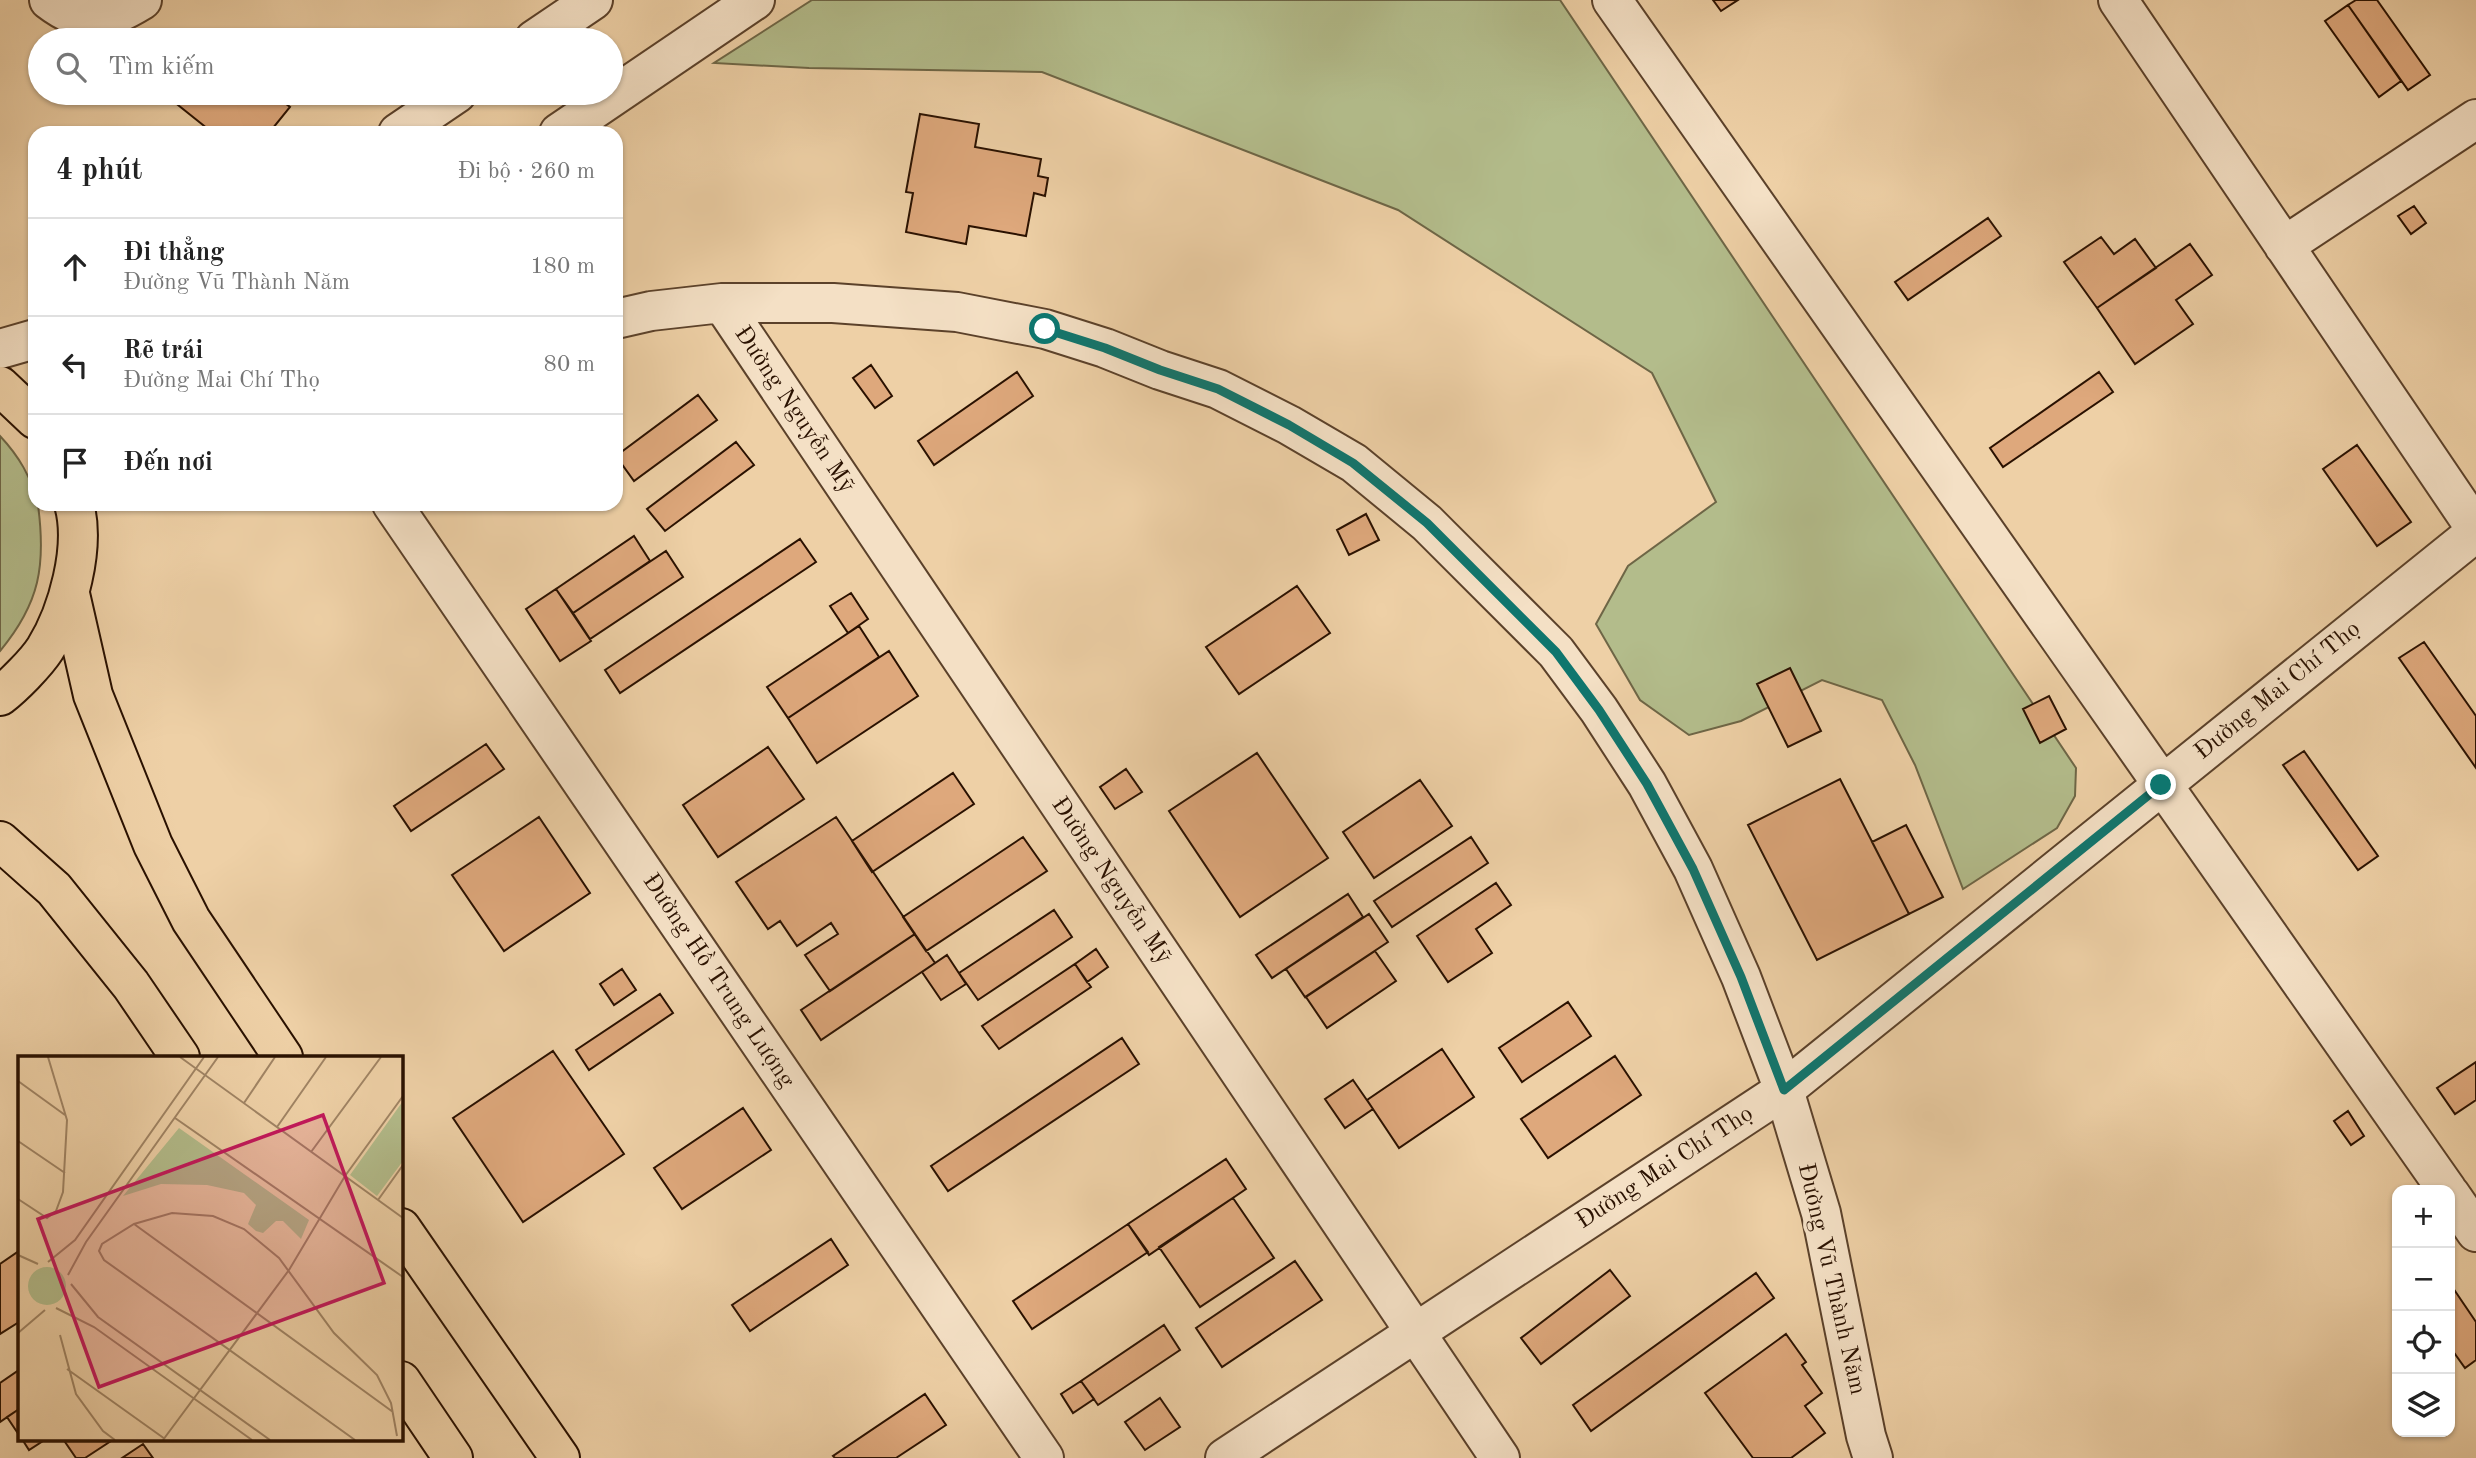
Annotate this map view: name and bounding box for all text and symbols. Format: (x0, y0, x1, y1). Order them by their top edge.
search box (28, 28, 623, 105)
icon: search (52, 48, 90, 86)
text: Tìm kiếm (108, 54, 215, 80)
text: 4 phút (56, 156, 142, 186)
text: Đi bộ · 260 m (457, 160, 595, 183)
text: Đi thẳng (123, 240, 225, 266)
icon: ahead (56, 248, 94, 286)
text: 180 m (530, 255, 595, 278)
text: Đường Vũ Thành Năm (123, 271, 350, 294)
route start (1029, 313, 1060, 344)
street label: Đường Nguyễn Mỹ (729, 321, 861, 498)
text: Rẽ trái (123, 338, 203, 364)
icon: left (56, 346, 94, 384)
text: 80 m (544, 353, 595, 376)
text: Đường Mai Chí Thọ (123, 369, 320, 392)
icon: arrive (56, 444, 94, 482)
text: Đến nơi (123, 450, 213, 476)
street label: Đường Mai Chí Thọ (2191, 617, 2365, 765)
route end (2145, 769, 2176, 800)
street label: Đường Nguyễn Mỹ (1046, 792, 1178, 969)
street label: Đường Hồ Trung Lượng (637, 869, 800, 1092)
inset map (18, 1056, 402, 1440)
street label: Đường Mai Chí Thọ (1572, 1102, 1758, 1234)
street label: Đường Vũ Thành Năm (1793, 1161, 1869, 1397)
map controls (2392, 1185, 2455, 1437)
button: + (2392, 1185, 2455, 1248)
button: − (2392, 1248, 2455, 1311)
button: locate (2392, 1311, 2455, 1374)
button: layers (2392, 1374, 2455, 1437)

